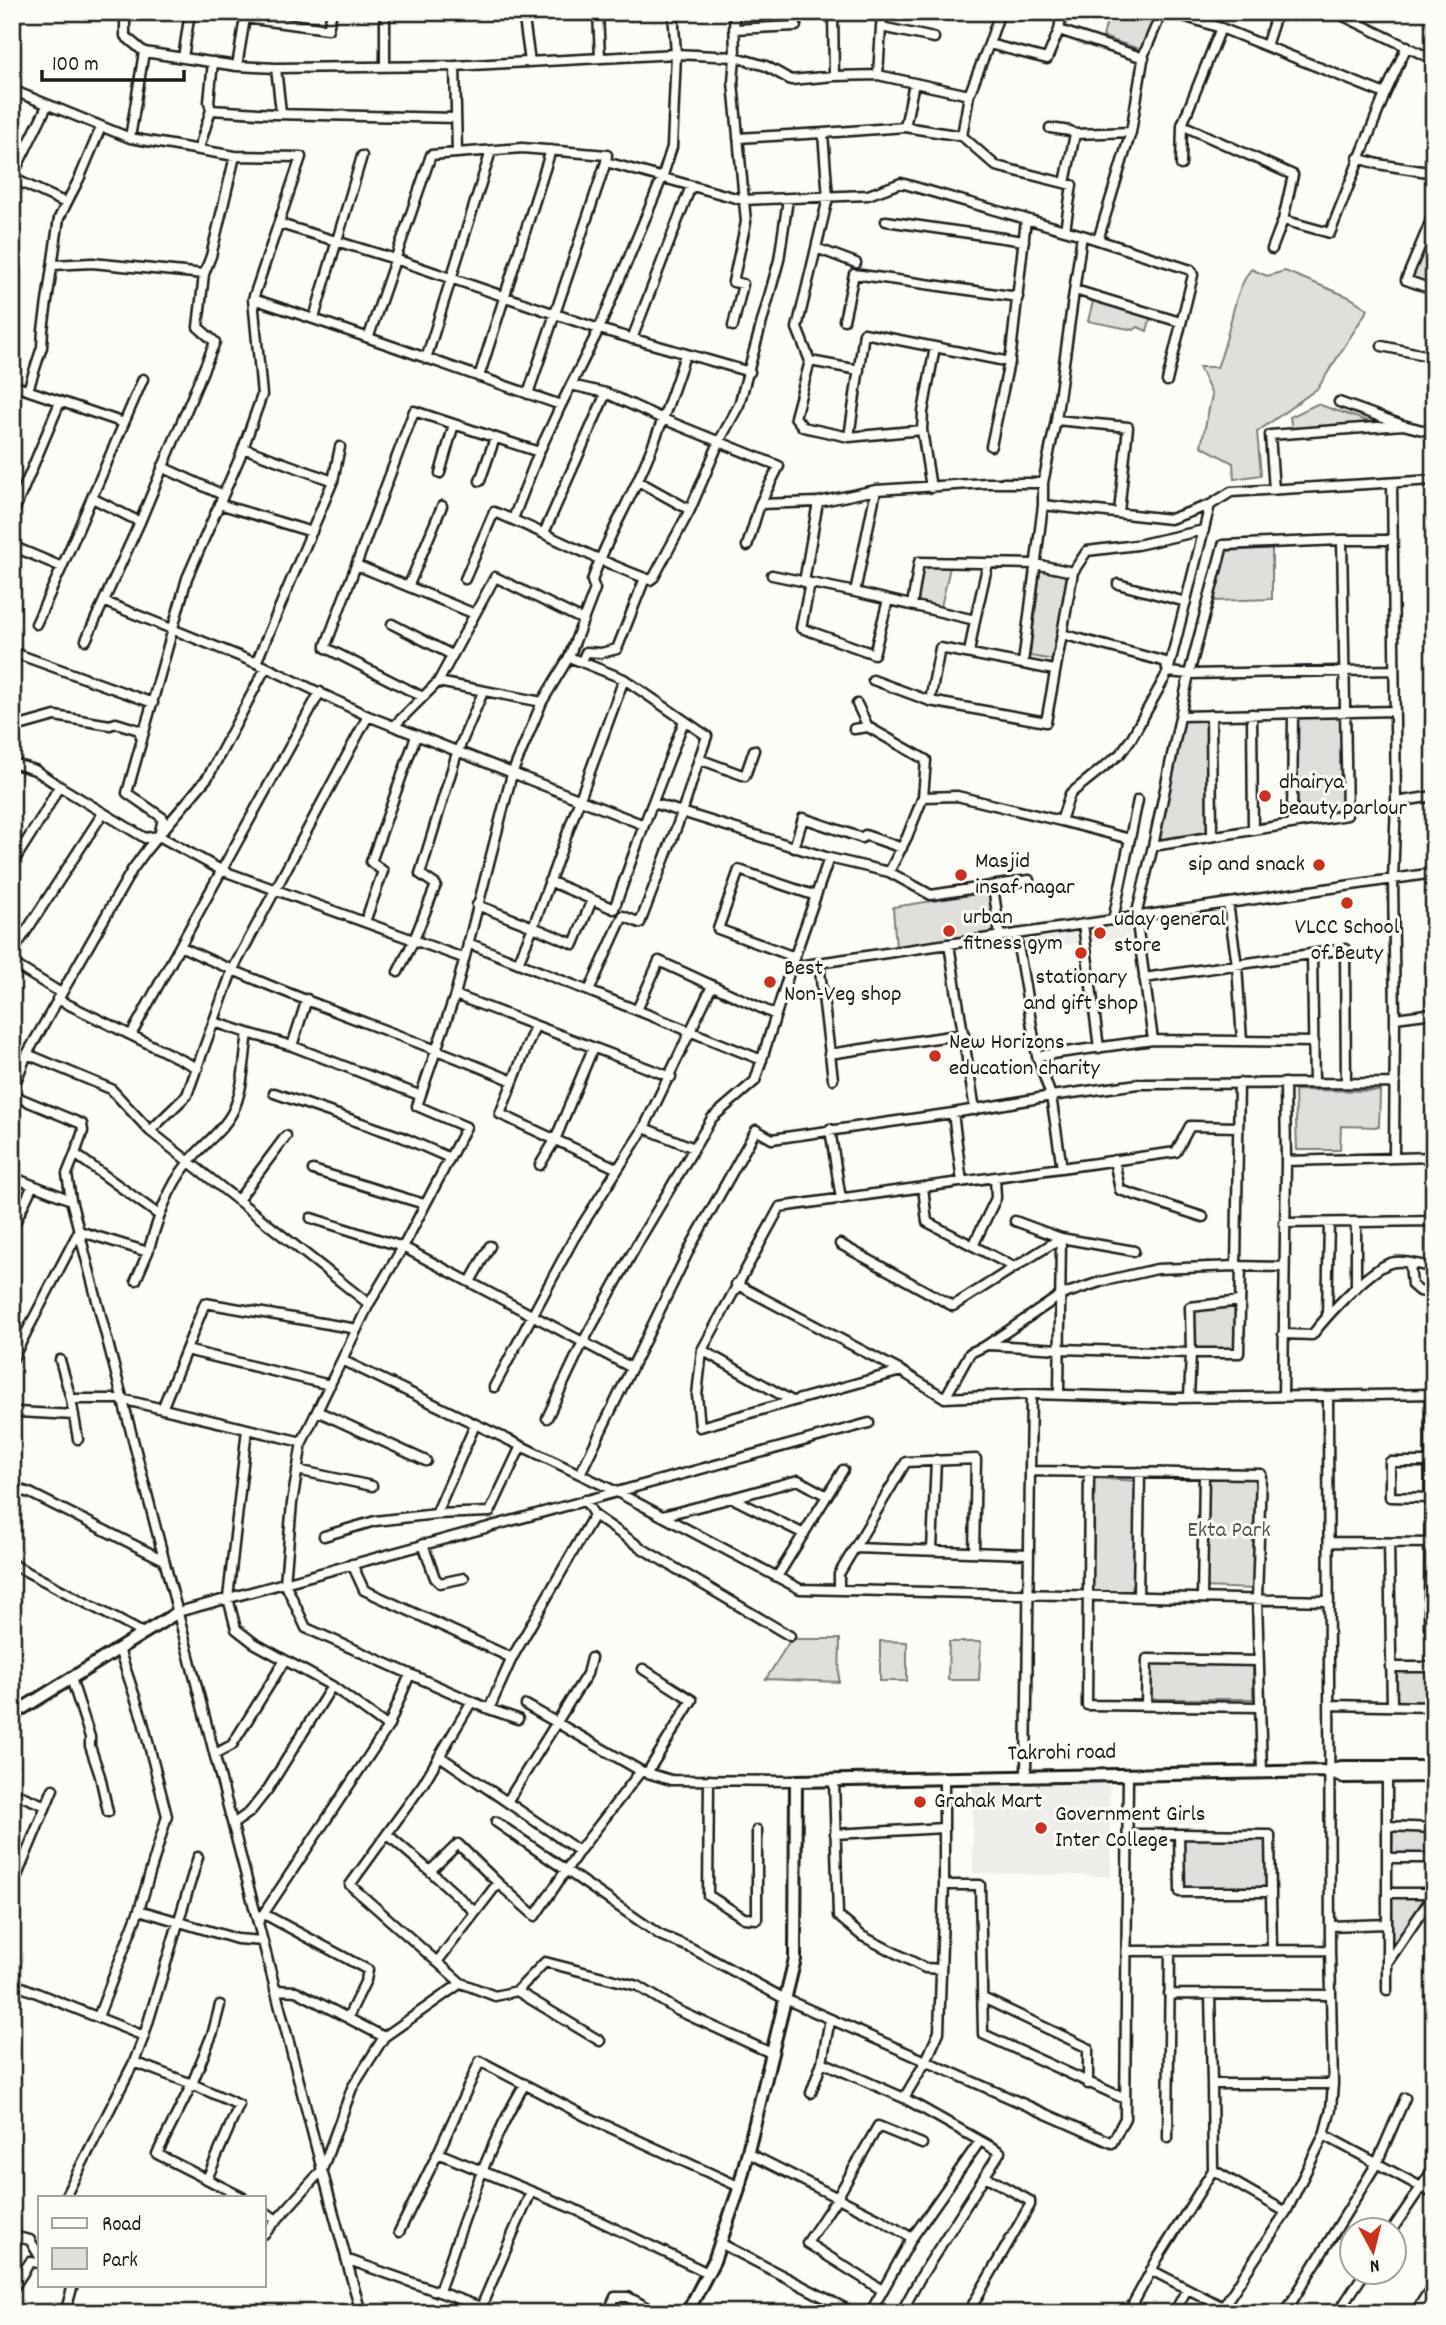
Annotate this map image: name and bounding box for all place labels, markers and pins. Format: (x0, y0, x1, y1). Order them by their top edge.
place label: dhairya beauty parlour (1279, 767, 1407, 826)
marker: dhairya beauty parlour (1257, 788, 1273, 804)
place label: Masjid insaf nagar (975, 846, 1075, 905)
place label: sip and snack (1188, 849, 1305, 882)
marker: sip and snack (1311, 857, 1327, 873)
marker: Masjid insaf nagar (953, 867, 969, 883)
marker: VLCC School of Beuty (1339, 895, 1355, 911)
place label: urban fitness gym (963, 902, 1063, 961)
place label: uday general store (1114, 904, 1226, 963)
place label: VLCC School of Beuty (1295, 912, 1400, 971)
marker: urban fitness gym (941, 923, 957, 939)
marker: uday general store (1092, 925, 1108, 941)
marker: stationary and gift shop (1073, 945, 1089, 961)
place label: Best Non-Veg shop (784, 953, 902, 1012)
place label: stationary and gift shop (1024, 962, 1138, 1021)
marker: Best Non-Veg shop (762, 974, 778, 990)
place label: New Horizons education charity (949, 1027, 1100, 1086)
marker: New Horizons education charity (927, 1048, 943, 1064)
place label: Grahak Mart (934, 1786, 1042, 1819)
marker: Grahak Mart (912, 1794, 928, 1810)
place label: Government Girls Inter College (1055, 1799, 1206, 1858)
marker: Government Girls Inter College (1033, 1820, 1049, 1836)

